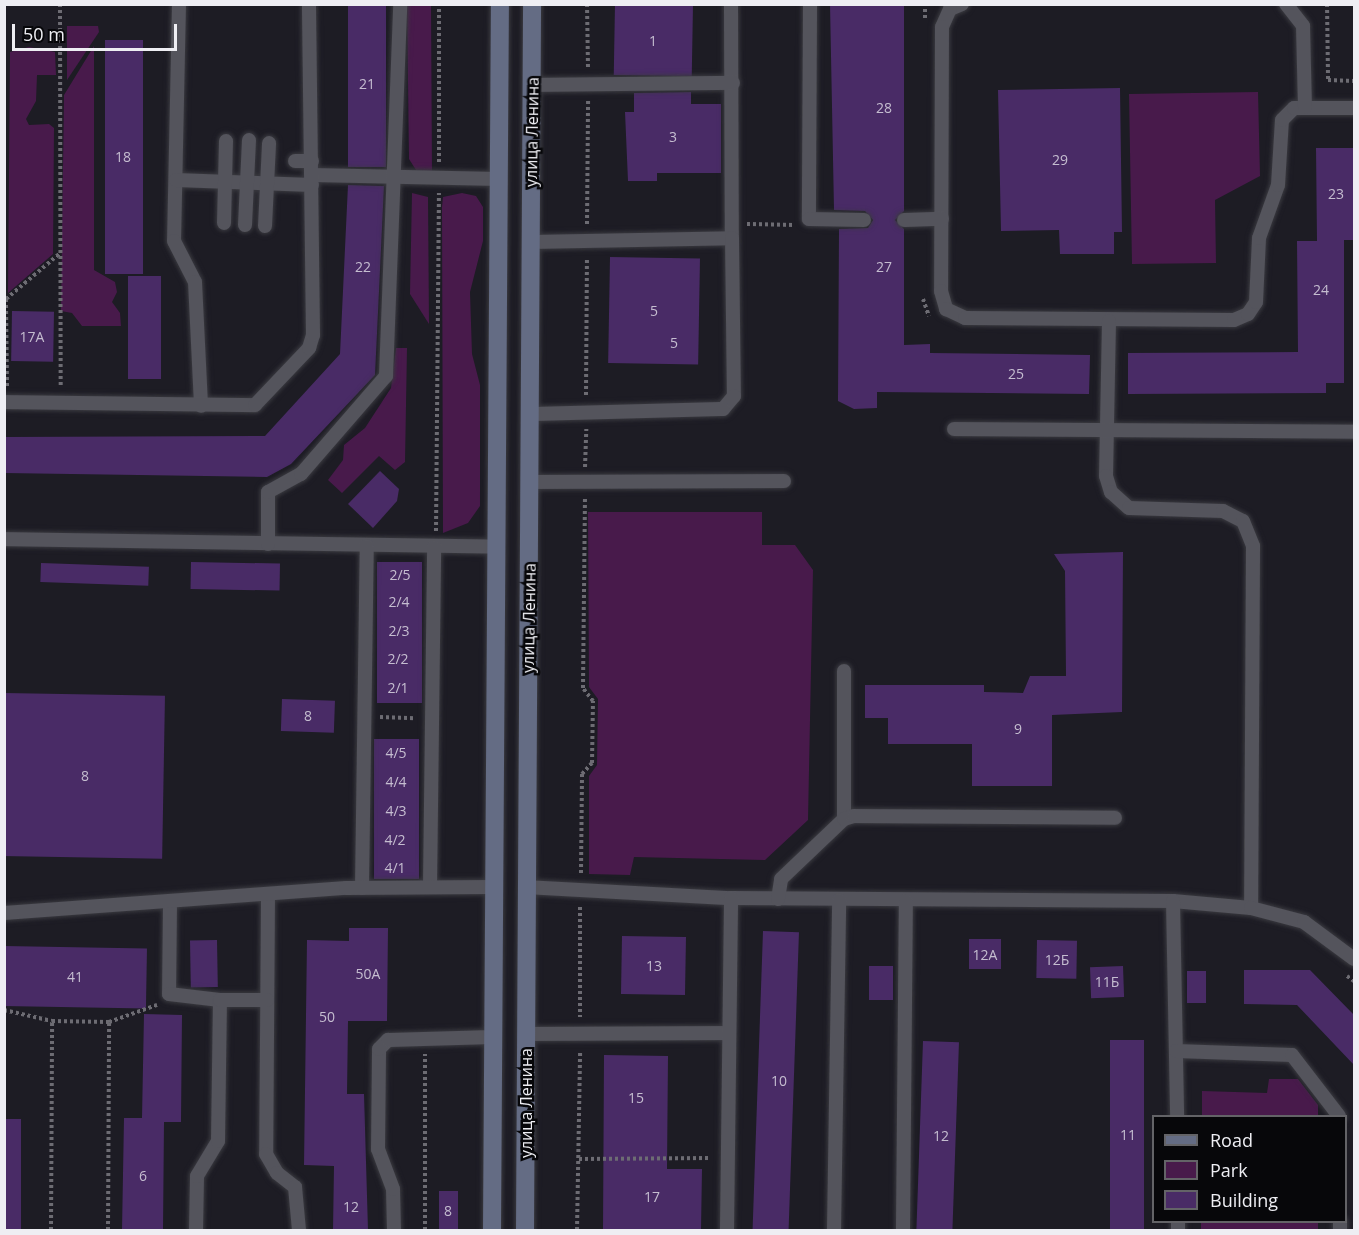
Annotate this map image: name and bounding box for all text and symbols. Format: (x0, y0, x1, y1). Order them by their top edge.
scale bar (15, 12, 180, 50)
text: 50 m (23, 22, 65, 46)
house number: 1 (649, 33, 657, 49)
house number: 21 (359, 76, 375, 92)
street label: улица Ленина (521, 77, 543, 187)
house number: 28 (876, 100, 892, 116)
house number: 3 (669, 129, 677, 145)
house number: 18 (115, 149, 131, 165)
house number: 29 (1052, 152, 1068, 168)
house number: 23 (1328, 186, 1344, 202)
house number: 22 (355, 259, 371, 275)
house number: 27 (876, 259, 892, 275)
house number: 24 (1313, 282, 1329, 298)
house number: 5 (650, 303, 658, 319)
house number: 17А (20, 329, 44, 345)
house number: 5 (670, 335, 678, 351)
house number: 25 (1008, 366, 1024, 382)
street label: улица Ленина (518, 563, 540, 673)
house number: 2/5 (389, 567, 411, 583)
house number: 2/4 (388, 594, 410, 610)
house number: 2/3 (388, 623, 410, 639)
house number: 2/2 (387, 651, 409, 667)
house number: 2/1 (387, 680, 409, 696)
house number: 8 (304, 708, 312, 724)
house number: 9 (1014, 721, 1022, 737)
house number: 4/5 (385, 745, 407, 761)
house number: 8 (81, 768, 89, 784)
house number: 4/4 (385, 774, 407, 790)
house number: 4/3 (385, 803, 407, 819)
house number: 4/2 (384, 832, 406, 848)
house number: 4/1 (384, 860, 406, 876)
house number: 12А (973, 947, 997, 963)
house number: 12Б (1045, 952, 1069, 968)
house number: 13 (646, 958, 662, 974)
house number: 50А (356, 966, 380, 982)
house number: 41 (67, 969, 83, 985)
house number: 11Б (1095, 974, 1119, 990)
house number: 50 (319, 1009, 335, 1025)
street label: улица Ленина (516, 1048, 536, 1158)
house number: 10 (771, 1073, 787, 1089)
house number: 15 (628, 1090, 644, 1106)
legend (1152, 1115, 1347, 1223)
house number: 11 (1120, 1127, 1136, 1143)
house number: 12 (933, 1128, 949, 1144)
text: Road (1210, 1128, 1253, 1152)
text: Park (1210, 1158, 1248, 1182)
house number: 6 (139, 1168, 147, 1184)
text: Building (1210, 1188, 1278, 1212)
house number: 17 (644, 1189, 660, 1205)
house number: 12 (343, 1199, 359, 1215)
house number: 8 (444, 1203, 452, 1219)

